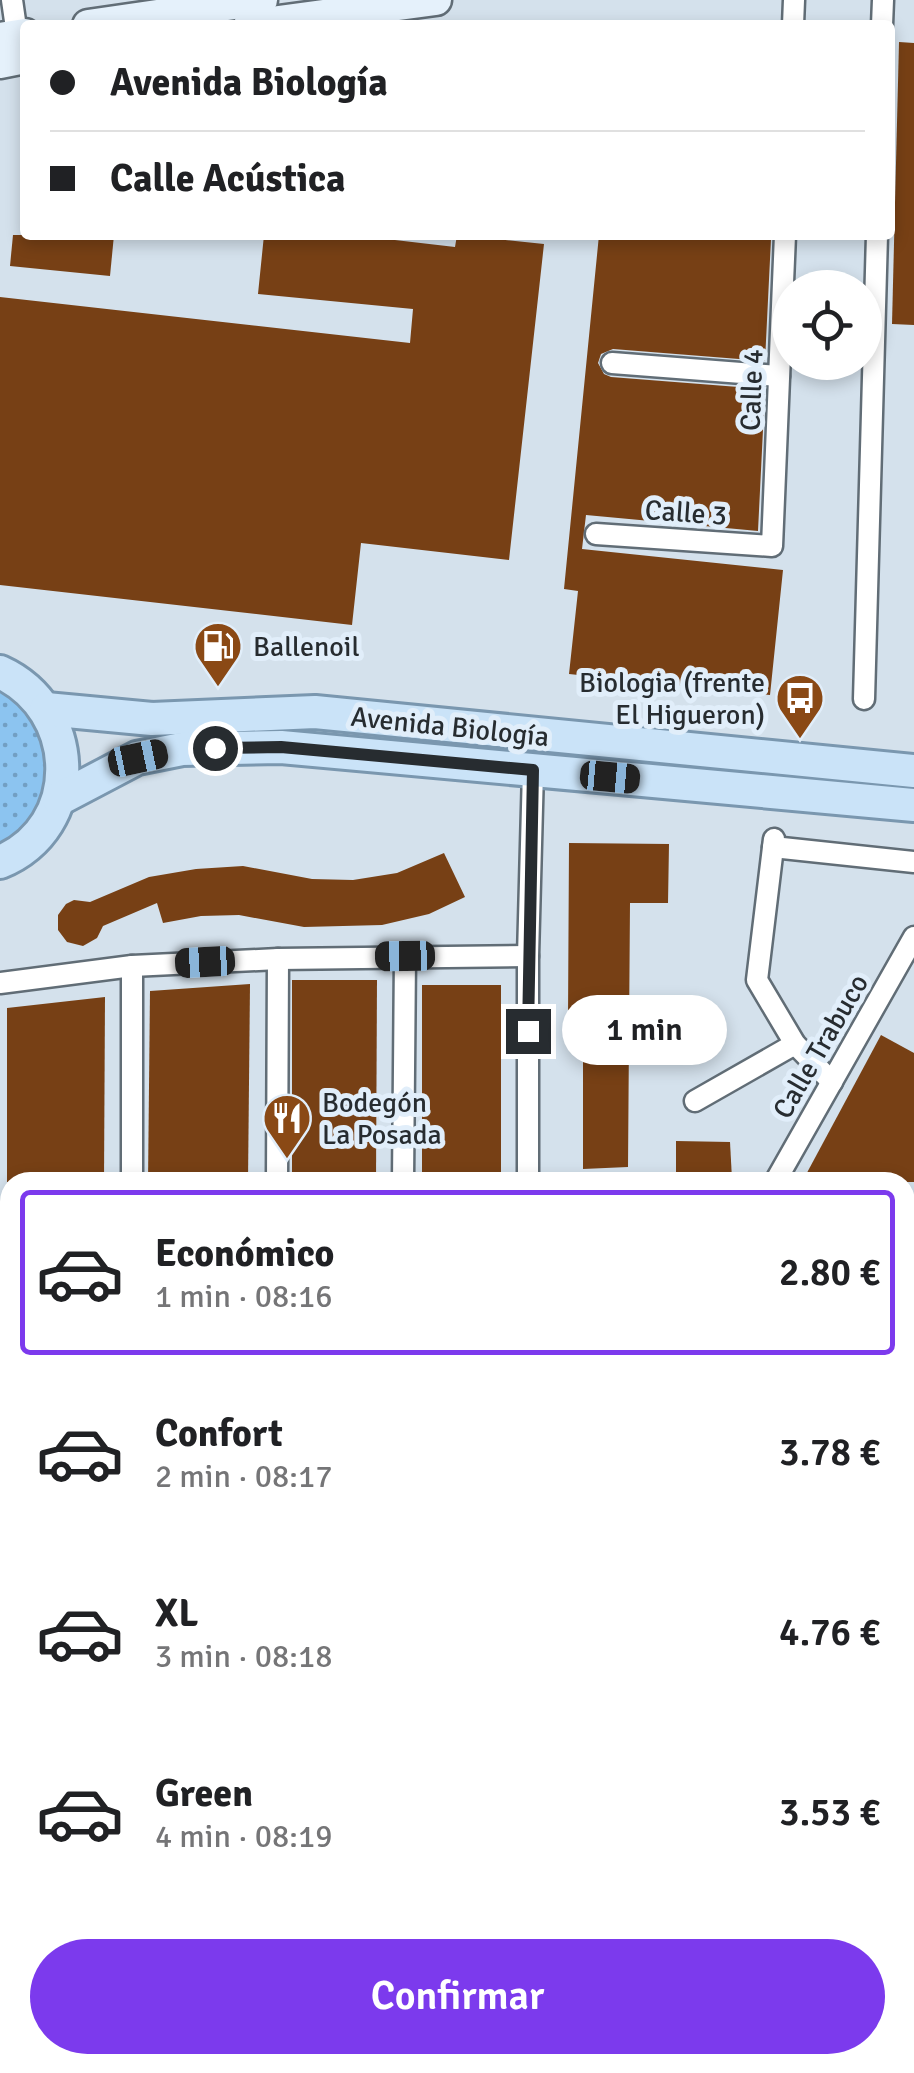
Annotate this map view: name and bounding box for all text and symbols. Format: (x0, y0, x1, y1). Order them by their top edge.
text: Avenida Biología (110, 59, 388, 106)
text: Calle Acústica (110, 155, 346, 202)
map controls (772, 270, 882, 380)
button: locate (772, 270, 882, 380)
street label: Calle 4 (734, 348, 770, 432)
street label: Calle 3 (644, 493, 728, 533)
fuel station icon: Ballenoil (192, 620, 244, 688)
place label: Ballenoil (253, 630, 360, 664)
place label: Biologia (frente El Higueron) (579, 666, 765, 732)
bus stop icon: Biologia (frente El Higueron) (774, 672, 826, 740)
street label: Avenida Biología (349, 700, 551, 754)
route start (193, 726, 238, 771)
car (106, 737, 170, 779)
car (579, 759, 641, 795)
car (375, 940, 435, 972)
car (174, 945, 236, 979)
street label: Calle Trabuco (766, 968, 876, 1125)
callout: 1 min (563, 996, 728, 1066)
route end (506, 1009, 551, 1054)
text: 1 min (606, 1010, 683, 1049)
place label: Bodegón La Posada (322, 1086, 442, 1152)
restaurant icon: Bodegón La Posada (261, 1092, 313, 1160)
icon: car (35, 1228, 125, 1318)
text: Económico (155, 1230, 334, 1277)
text: 2.80 € (779, 1249, 880, 1296)
text: 1 min · 08:16 (155, 1277, 333, 1316)
icon: car (35, 1408, 125, 1498)
text: Confort (155, 1410, 283, 1457)
text: 3.78 € (779, 1429, 880, 1476)
text: 2 min · 08:17 (155, 1457, 333, 1496)
icon: car (35, 1588, 125, 1678)
text: XL (155, 1590, 198, 1637)
text: 4.76 € (779, 1609, 880, 1656)
text: 3 min · 08:18 (155, 1637, 333, 1676)
icon: car (35, 1768, 125, 1858)
text: Green (155, 1770, 253, 1817)
text: 3.53 € (779, 1789, 880, 1836)
text: 4 min · 08:19 (155, 1817, 333, 1856)
button: Confirmar (30, 1939, 885, 2054)

